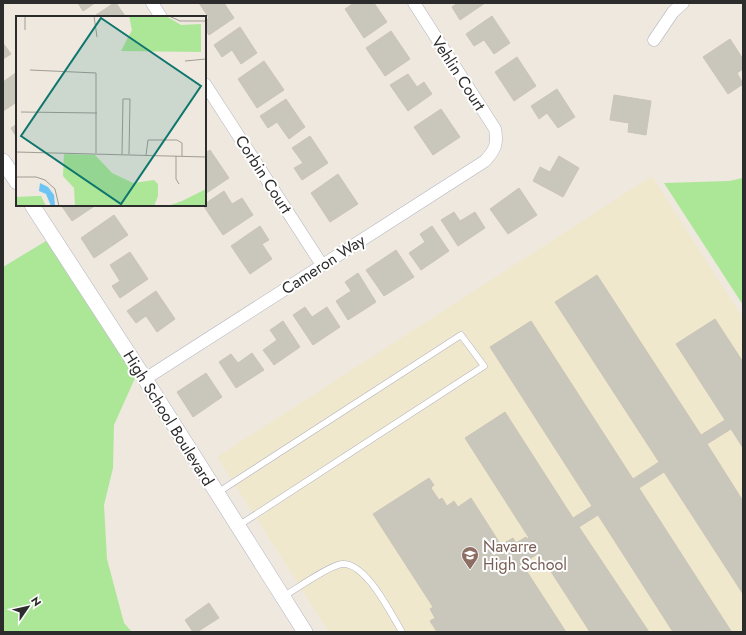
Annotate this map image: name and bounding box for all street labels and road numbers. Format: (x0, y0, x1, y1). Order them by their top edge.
street label: Vehlin Court (426, 32, 491, 115)
street label: Corbin Court (230, 131, 298, 218)
street label: Cameron Way (277, 228, 370, 300)
street label: High School Boulevard (118, 346, 220, 490)

